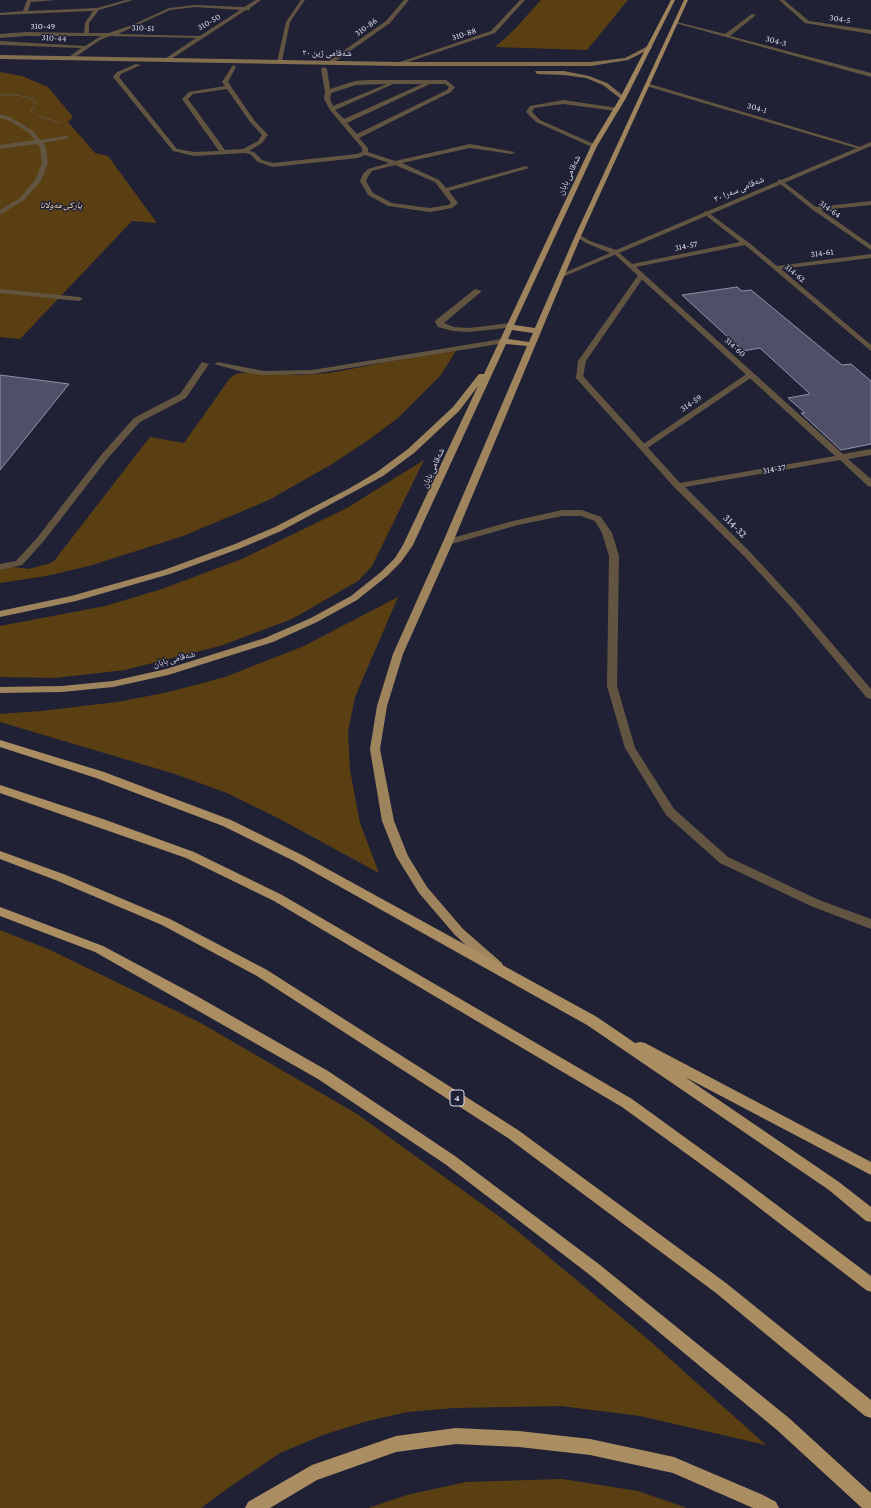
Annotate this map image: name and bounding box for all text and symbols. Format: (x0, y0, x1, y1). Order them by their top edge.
street label: 310-50 (196, 11, 222, 33)
street label: 304-5 (829, 12, 851, 26)
street label: 310-86 (353, 15, 379, 39)
street label: 310-49 (31, 21, 55, 31)
street label: 310-51 (131, 22, 155, 34)
street label: 310-88 (450, 25, 478, 43)
street label: 310-44 (41, 32, 67, 44)
street label: 304-3 (764, 33, 788, 49)
street label: شەقامی ژین ٢٠ (302, 47, 352, 59)
street label: 304-1 (746, 100, 768, 116)
street label: شەقامی بابان (555, 153, 583, 197)
street label: شەقامی سەرا ٣٠ (712, 174, 766, 204)
street label: 314-64 (817, 198, 843, 220)
park label: پارکی مەولانا (40, 200, 82, 210)
street label: 314-57 (674, 238, 698, 254)
street label: 314-61 (810, 246, 834, 260)
street label: 314-62 (782, 261, 808, 285)
street label: 314-60 (722, 335, 748, 359)
street label: 314-59 (678, 392, 704, 414)
street label: شەقامی بابان (419, 446, 447, 490)
street label: 314-37 (762, 462, 786, 476)
street label: 314-32 (720, 511, 750, 541)
street label: شەقامی بابان (152, 648, 196, 670)
road number: 4 (450, 1090, 464, 1106)

